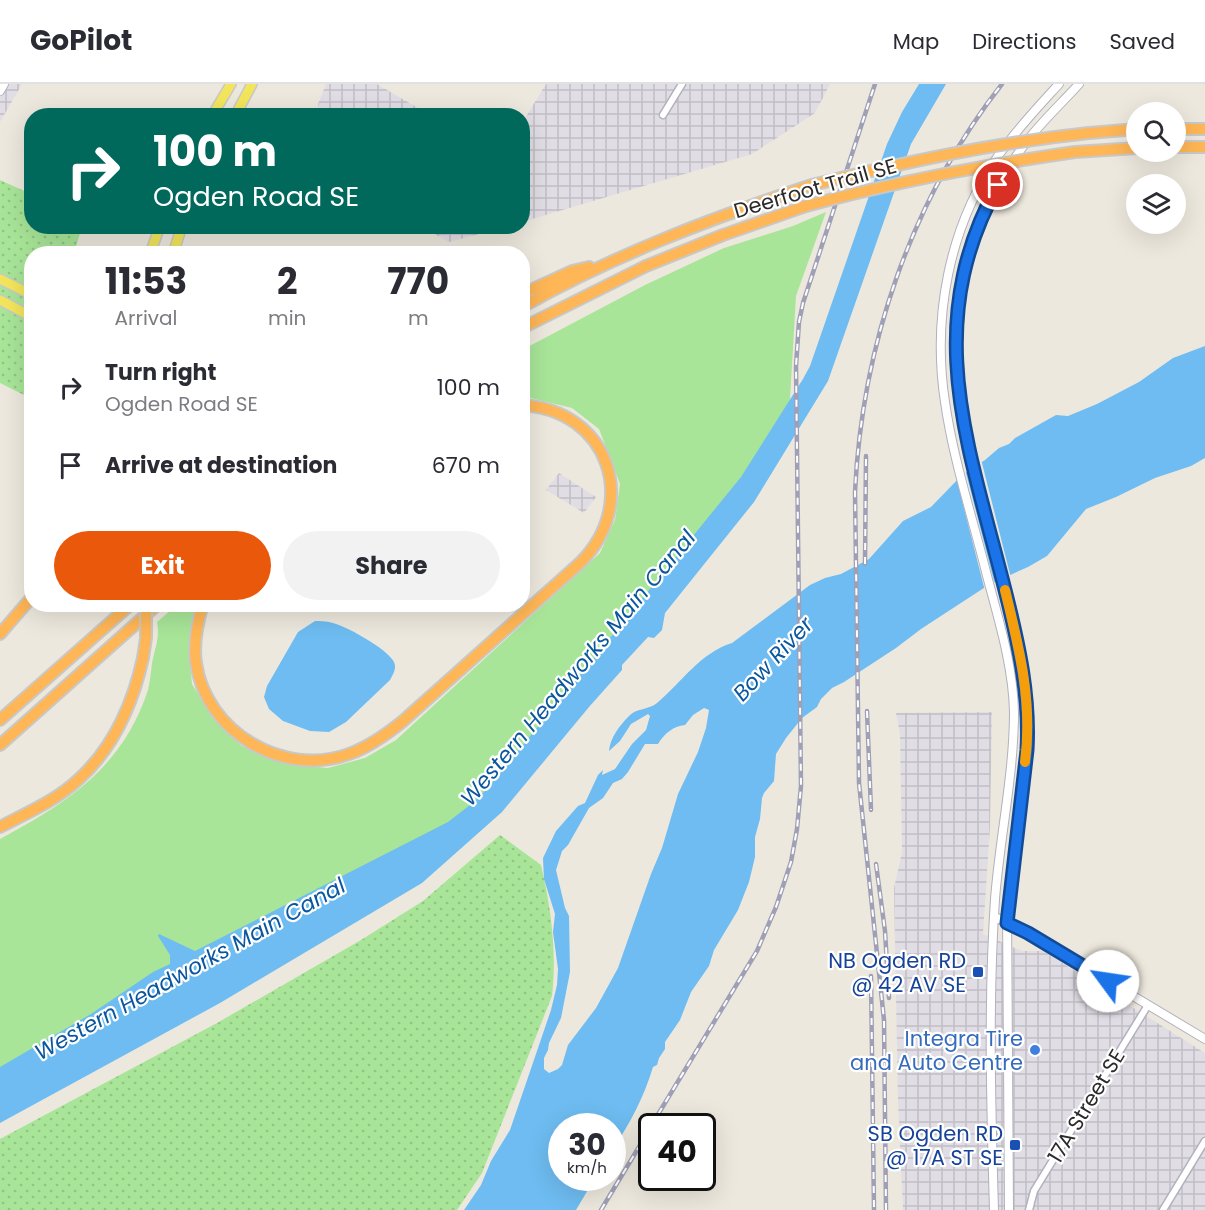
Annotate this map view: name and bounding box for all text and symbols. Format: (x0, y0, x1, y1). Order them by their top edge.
text: GoPilot (30, 21, 132, 60)
text: Map (893, 27, 939, 56)
text: Directions (972, 27, 1076, 56)
text: Saved (1109, 27, 1175, 56)
map controls (1126, 102, 1186, 234)
button: search (1126, 102, 1186, 162)
text: 100 m (153, 122, 277, 181)
icon: right (54, 132, 132, 210)
street label: Deerfoot Trail SE (730, 151, 900, 225)
pin (972, 159, 1023, 210)
icon: arrive (981, 168, 1014, 201)
button: layers (1126, 174, 1186, 234)
text: Ogden Road SE (153, 178, 359, 215)
text: 11:53 (105, 256, 187, 307)
text: 2 (277, 256, 298, 307)
text: 770 (387, 256, 449, 307)
text: Arrival (115, 304, 178, 332)
text: min (268, 304, 306, 332)
text: m (408, 304, 429, 332)
text: Turn right (105, 357, 216, 388)
icon: right (54, 371, 87, 404)
text: 100 m (437, 372, 500, 403)
text: Ogden Road SE (105, 390, 258, 418)
icon: arrive (54, 449, 87, 482)
text: Arrive at destination (105, 450, 337, 481)
text: 670 m (432, 450, 500, 481)
water label: Western Headworks Main Canal (453, 523, 703, 813)
button: Exit (54, 531, 271, 600)
button: Share (283, 531, 500, 600)
water label: Bow River (726, 609, 821, 708)
water label: Western Headworks Main Canal (29, 870, 352, 1068)
place label: NB Ogden RD @ 42 AV SE (828, 946, 966, 999)
position arrow (1076, 949, 1140, 1013)
marker: NB Ogden RD @ 42 AV SE (971, 965, 985, 979)
place label: Integra Tire and Auto Centre (850, 1024, 1023, 1077)
marker: Integra Tire and Auto Centre (1028, 1043, 1042, 1057)
street label: 17A Street SE (1041, 1044, 1131, 1168)
speed limit sign: 40 (638, 1113, 716, 1191)
place label: SB Ogden RD @ 17A ST SE (868, 1119, 1003, 1172)
text: 30 (568, 1123, 606, 1166)
marker: SB Ogden RD @ 17A ST SE (1008, 1138, 1022, 1152)
text: km/h (567, 1157, 607, 1178)

